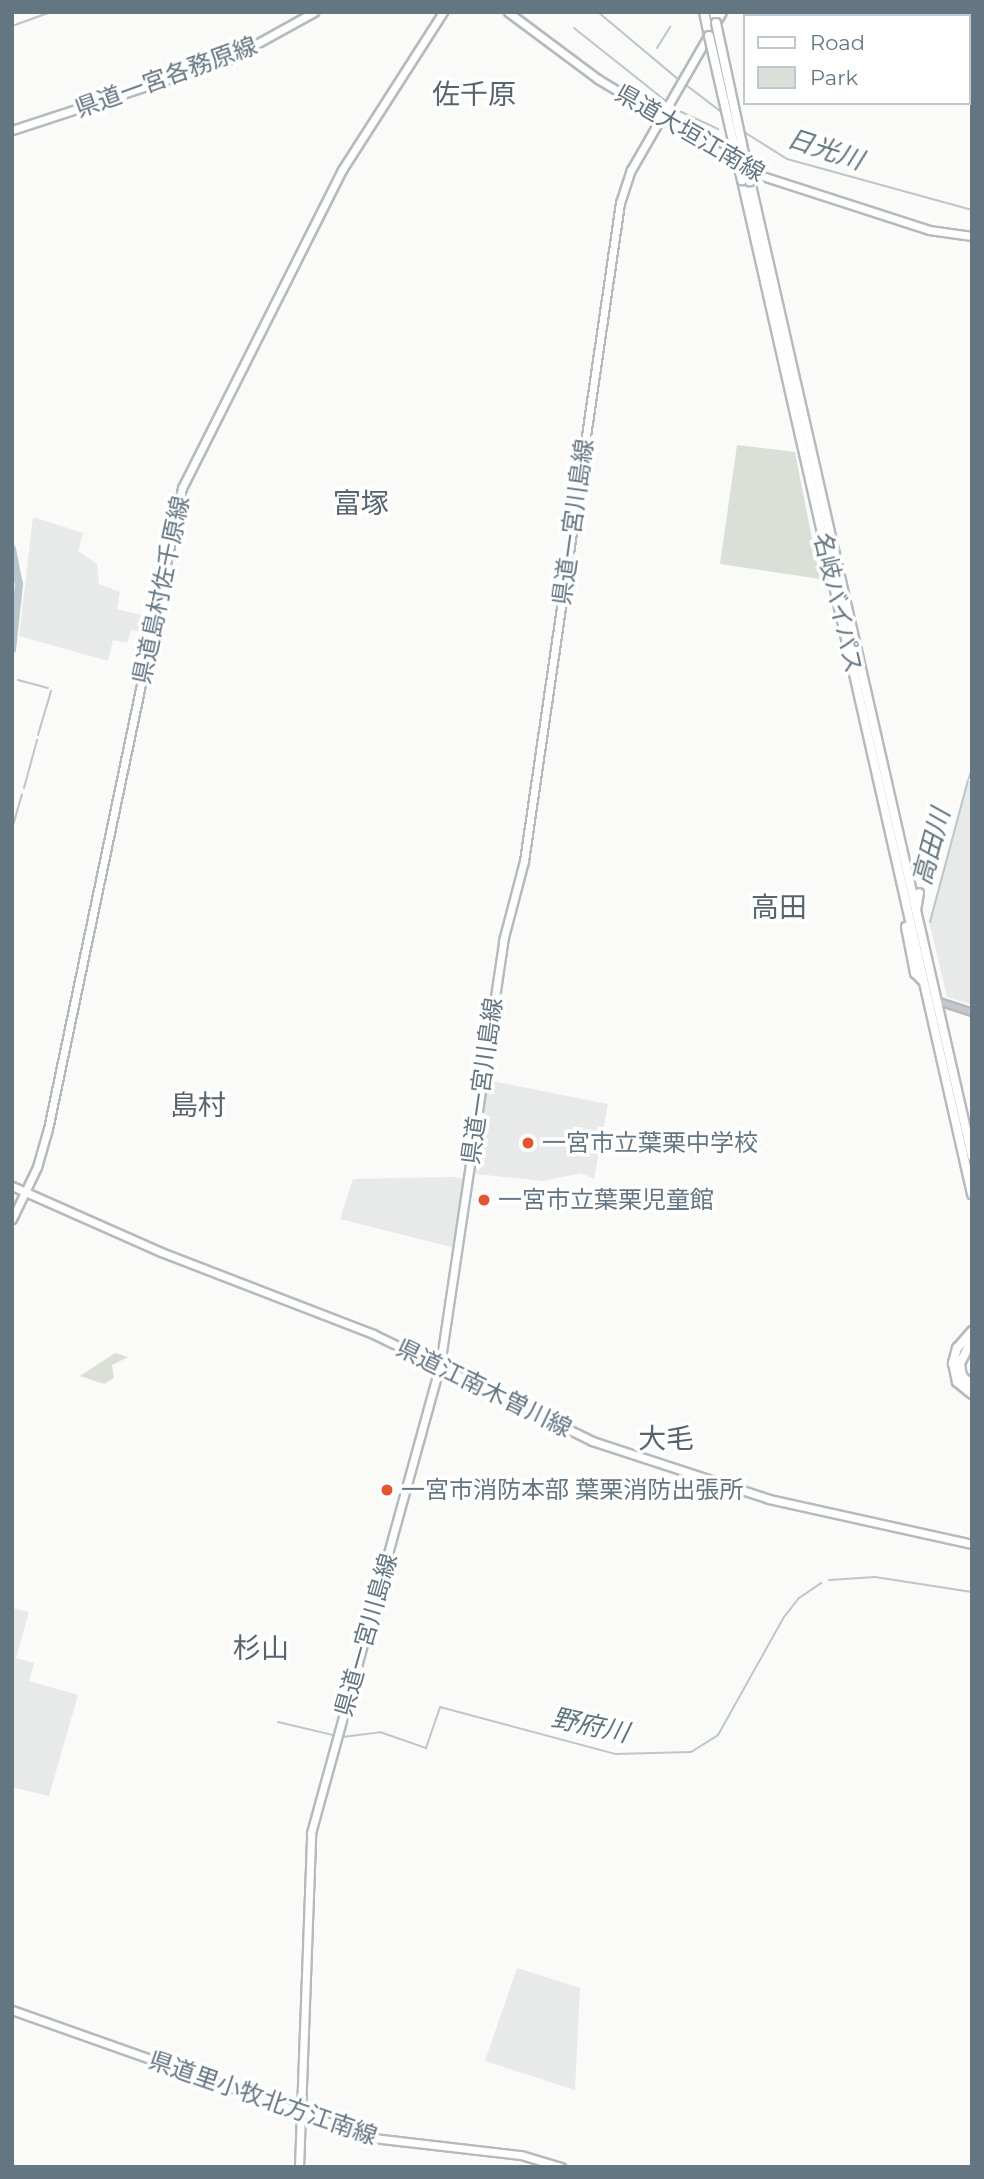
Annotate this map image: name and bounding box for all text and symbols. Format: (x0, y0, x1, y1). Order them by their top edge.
legend (743, 14, 970, 105)
text: Road (810, 30, 865, 55)
street label: 県道一宮各務原線 (71, 31, 261, 123)
text: Park (810, 65, 858, 90)
district label: 佐千原 (432, 77, 516, 111)
street label: 県道大垣江南線 (610, 79, 770, 187)
water label: 日光川 (783, 123, 867, 177)
street label: 県道一宮川島線 (547, 437, 599, 607)
district label: 富塚 (333, 486, 389, 520)
street label: 県道島村佐千原線 (127, 493, 195, 687)
street label: 名岐バイパス (808, 530, 868, 676)
water label: 高田川 (907, 805, 957, 889)
district label: 高田 (751, 890, 807, 924)
street label: 県道一宮川島線 (456, 996, 508, 1166)
district label: 島村 (170, 1088, 226, 1122)
place label: 一宮市立葉栗中学校 (542, 1129, 758, 1157)
marker: 一宮市立葉栗中学校 (520, 1135, 536, 1151)
place label: 一宮市立葉栗児童館 (498, 1186, 714, 1214)
marker: 一宮市立葉栗児童館 (476, 1192, 492, 1208)
street label: 県道江南木曽川線 (391, 1333, 577, 1443)
district label: 大毛 (638, 1421, 694, 1455)
place label: 一宮市消防本部 葉栗消防出張所 (401, 1476, 743, 1504)
marker: 一宮市消防本部 葉栗消防出張所 (379, 1482, 395, 1498)
street label: 県道一宮川島線 (329, 1550, 403, 1720)
district label: 杉山 (233, 1631, 289, 1665)
water label: 野府川 (549, 1703, 631, 1749)
street label: 県道里小牧北方江南線 (145, 2045, 381, 2151)

